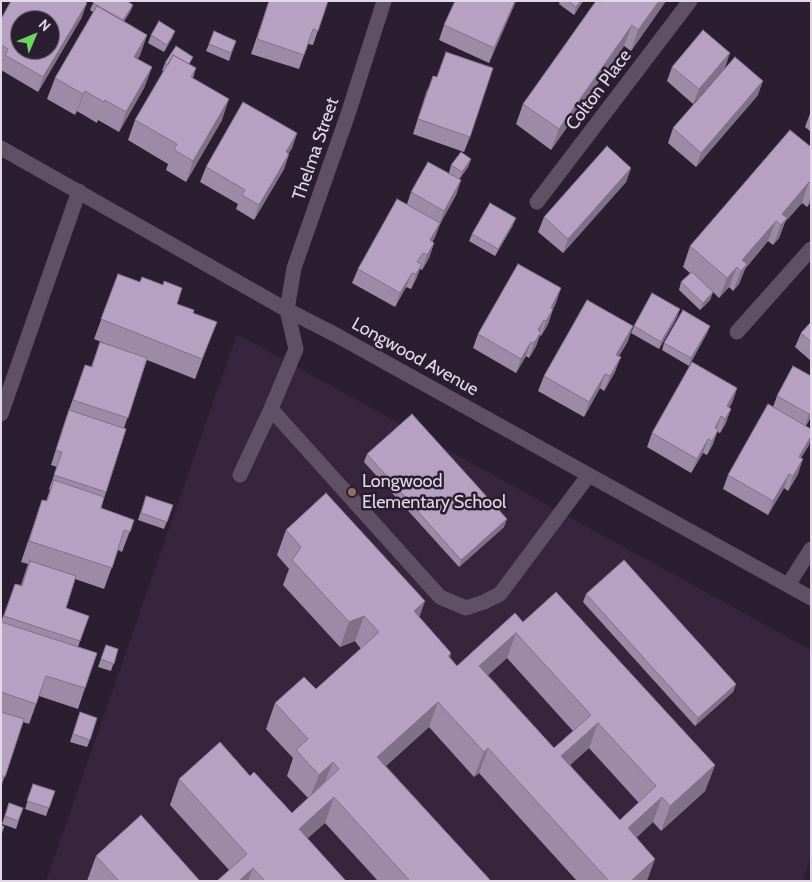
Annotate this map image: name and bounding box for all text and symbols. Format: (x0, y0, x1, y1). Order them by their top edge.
north arrow (10, 10, 60, 60)
text: N (35, 15, 55, 35)
street label: Colton Place (562, 45, 636, 135)
street label: Thelma Street (288, 95, 344, 203)
street label: Longwood Avenue (348, 313, 482, 401)
place label: Longwood Elementary School (362, 471, 506, 514)
marker: Longwood Elementary School (346, 486, 358, 498)

